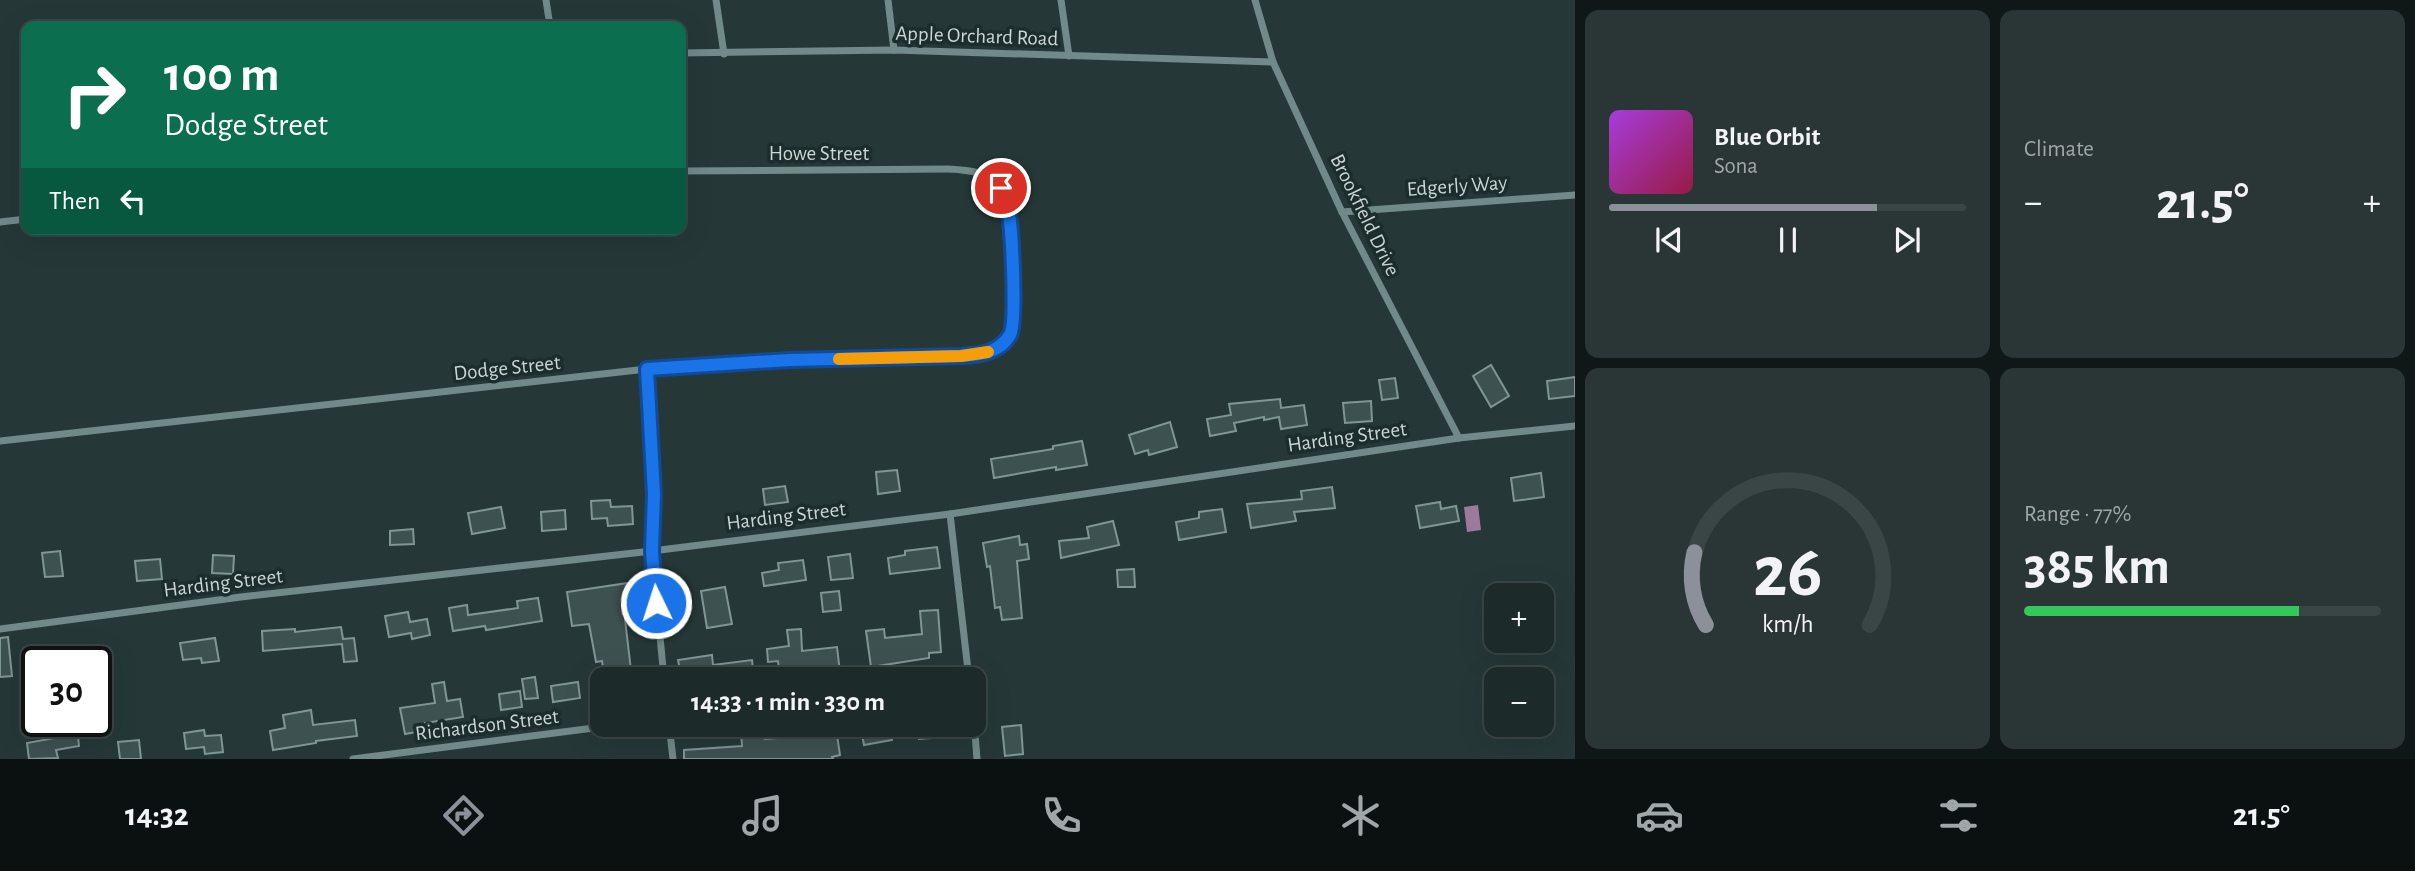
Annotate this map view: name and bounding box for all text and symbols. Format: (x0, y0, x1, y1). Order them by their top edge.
street label: Apple Orchard Road (895, 23, 1059, 49)
icon: right (49, 49, 140, 140)
text: 100 m (164, 51, 280, 100)
text: Dodge Street (164, 109, 328, 141)
text: Blue Orbit (1714, 124, 1820, 150)
text: Climate (2024, 138, 2094, 161)
street label: Howe Street (769, 143, 869, 164)
street label: Brookfield Drive (1327, 151, 1403, 279)
text: Sona (1714, 155, 1758, 178)
pin (971, 158, 1031, 218)
icon: arrive (982, 169, 1020, 207)
street label: Edgerly Way (1406, 172, 1508, 200)
text: 21.5° (2156, 176, 2249, 228)
icon: left (114, 182, 152, 220)
text: − (2024, 184, 2042, 222)
text: + (2363, 184, 2381, 222)
text: Then (49, 188, 100, 214)
icon: previous (1650, 221, 1688, 259)
icon: pause (1769, 221, 1807, 259)
icon: next (1888, 221, 1926, 259)
street label: Dodge Street (452, 352, 562, 384)
street label: Harding Street (1286, 418, 1408, 456)
street label: Harding Street (725, 498, 847, 534)
text: Range · 77% (2024, 503, 2131, 526)
text: 26 (1753, 537, 1822, 610)
text: 385 km (2024, 541, 2170, 593)
street label: Harding Street (162, 565, 284, 601)
position arrow (619, 566, 693, 640)
map controls (1484, 583, 1554, 737)
button: + (1484, 583, 1554, 653)
text: km/h (1762, 611, 1813, 636)
speed limit sign: 30 (21, 646, 112, 737)
button: − (1484, 667, 1554, 737)
text: 14:33 · 1 min · 330 m (691, 689, 885, 715)
street label: Richardson Street (414, 706, 560, 744)
icon: directions (439, 791, 488, 840)
icon: music (738, 791, 787, 840)
icon: phone (1037, 791, 1086, 840)
icon: climate (1336, 791, 1385, 840)
icon: car (1635, 791, 1684, 840)
icon: filters (1934, 791, 1983, 840)
text: 14:32 (125, 799, 189, 831)
text: 21.5° (2233, 799, 2290, 831)

